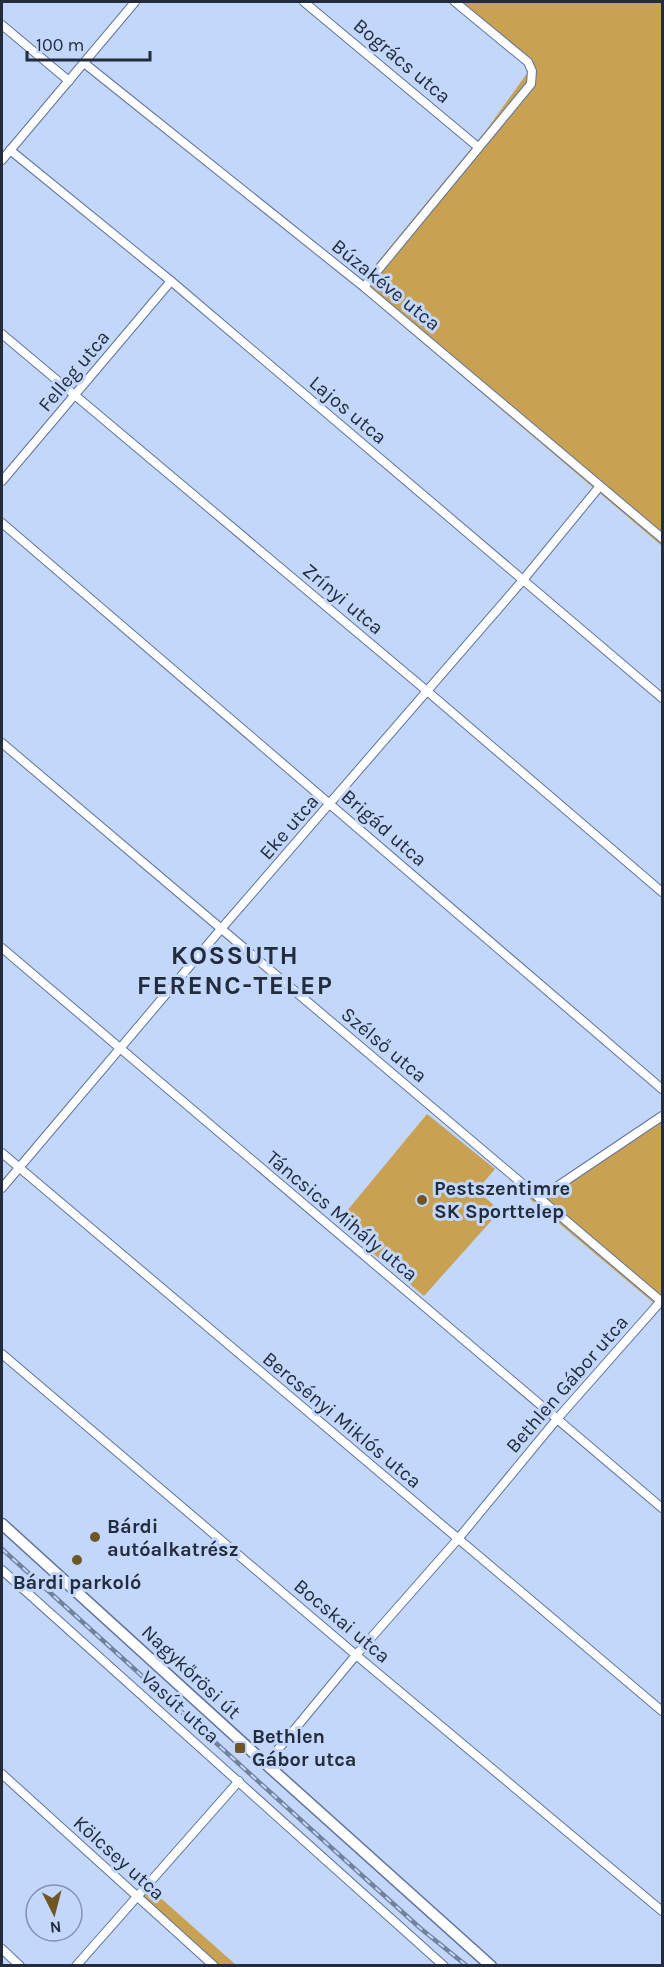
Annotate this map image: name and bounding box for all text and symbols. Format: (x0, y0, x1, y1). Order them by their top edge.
street label: Bogrács utca (349, 14, 455, 108)
scale bar (27, 24, 150, 62)
text: 100 m (36, 34, 84, 56)
street label: Búzakéve utca (327, 234, 445, 336)
street label: Felleg utca (33, 326, 115, 416)
street label: Lajos utca (305, 371, 391, 449)
street label: Zrínyi utca (298, 559, 388, 639)
street label: Brigád utca (337, 785, 431, 871)
street label: Eke utca (255, 790, 323, 864)
district label: KOSSUTH FERENC-TELEP (137, 940, 333, 1001)
street label: Szélső utca (337, 1003, 431, 1087)
street label: Táncsics Mihály utca (262, 1146, 422, 1286)
place label: Pestszentimre SK Sporttelep (434, 1177, 570, 1223)
marker: Pestszentimre SK Sporttelep (415, 1193, 429, 1207)
street label: Bethlen Gábor utca (501, 1311, 633, 1457)
street label: Bercsényi Miklós utca (258, 1347, 426, 1493)
place label: Bárdi autóalkatrész (107, 1515, 239, 1561)
marker: Bárdi autóalkatrész (88, 1530, 102, 1544)
marker: Bárdi parkoló (70, 1553, 84, 1567)
place label: Bárdi parkoló (13, 1571, 141, 1594)
street label: Bocskai utca (289, 1574, 395, 1668)
street label: Nagykőrösi út (137, 1620, 246, 1724)
street label: Vasút utca (136, 1666, 224, 1748)
place label: Bethlen Gábor utca (252, 1725, 356, 1771)
marker: Bethlen Gábor utca (233, 1741, 247, 1755)
street label: Kölcsey utca (69, 1811, 169, 1905)
north arrow (24, 1883, 84, 1943)
text: N (49, 1917, 62, 1937)

